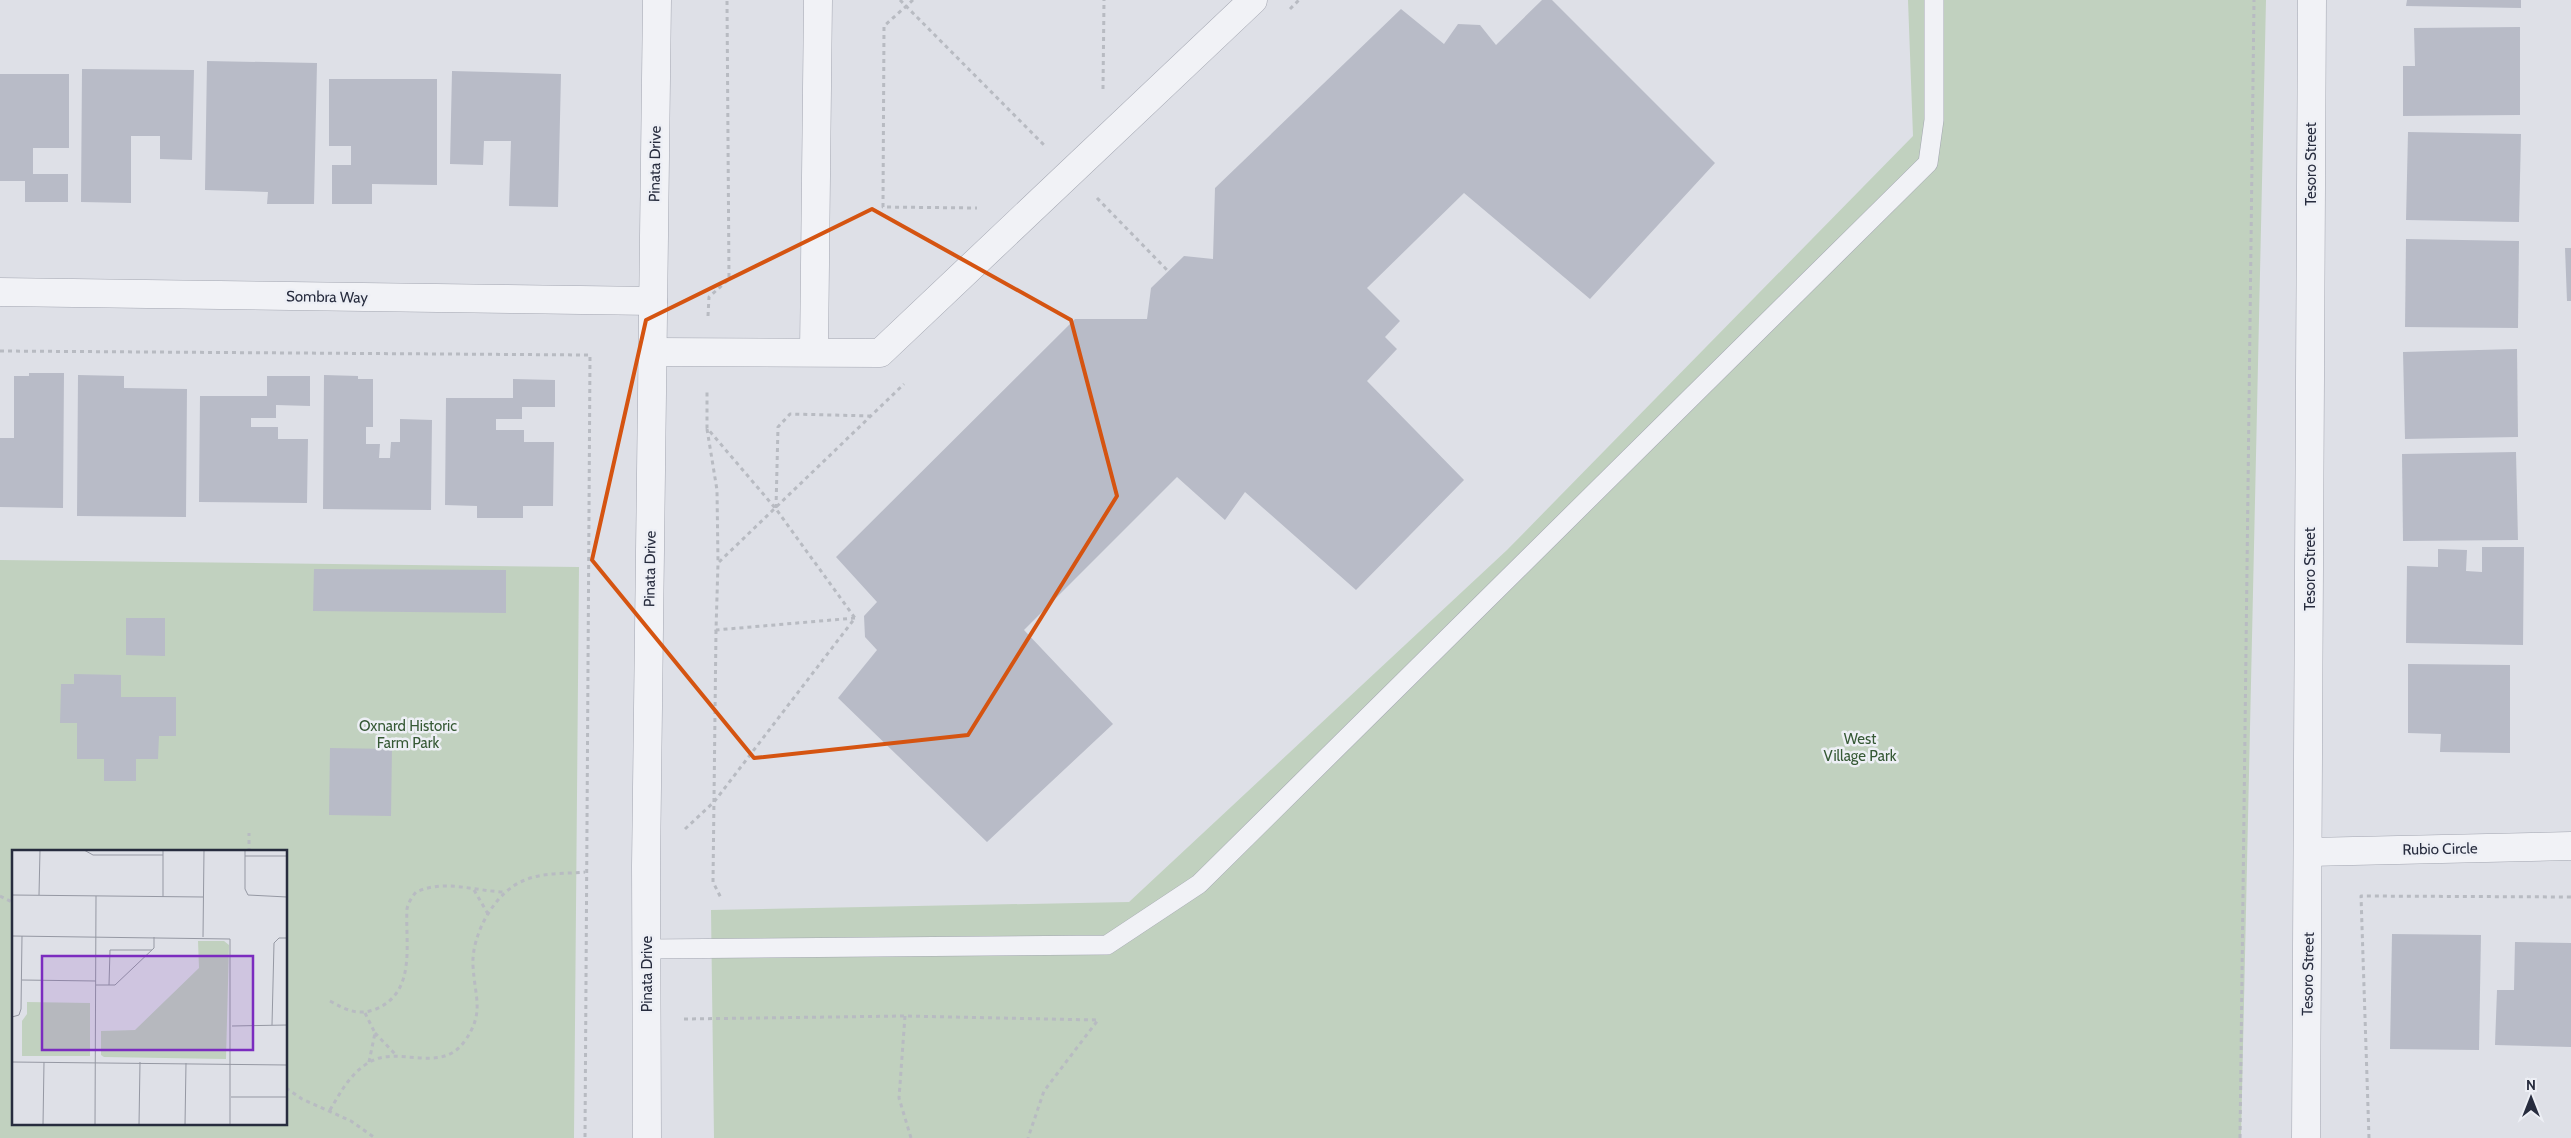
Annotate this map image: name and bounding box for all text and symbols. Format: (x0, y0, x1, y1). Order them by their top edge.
street label: Tesoro Street (2302, 122, 2320, 206)
street label: Pinata Drive (645, 125, 665, 202)
street label: Sombra Way (286, 287, 368, 307)
street label: Tesoro Street (2301, 527, 2319, 611)
street label: Pinata Drive (640, 530, 660, 607)
park label: Oxnard Historic Farm Park (359, 717, 457, 752)
park label: West Village Park (1824, 730, 1897, 765)
street label: Rubio Circle (2402, 839, 2478, 859)
inset map (12, 850, 288, 1126)
street label: Tesoro Street (2298, 932, 2318, 1016)
street label: Pinata Drive (638, 935, 656, 1012)
north arrow (2506, 1073, 2556, 1123)
text: N (2526, 1076, 2536, 1094)

